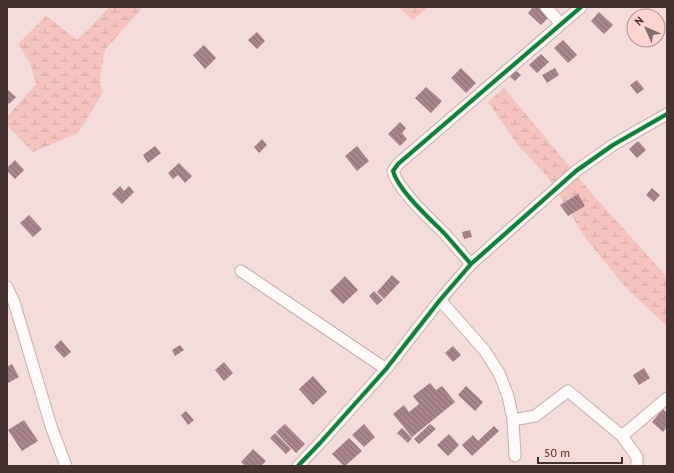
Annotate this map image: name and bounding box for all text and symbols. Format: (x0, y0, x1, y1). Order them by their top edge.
north arrow (626, 8, 666, 48)
text: N (631, 13, 646, 28)
scale bar (538, 439, 622, 465)
text: 50 m (544, 445, 570, 460)

